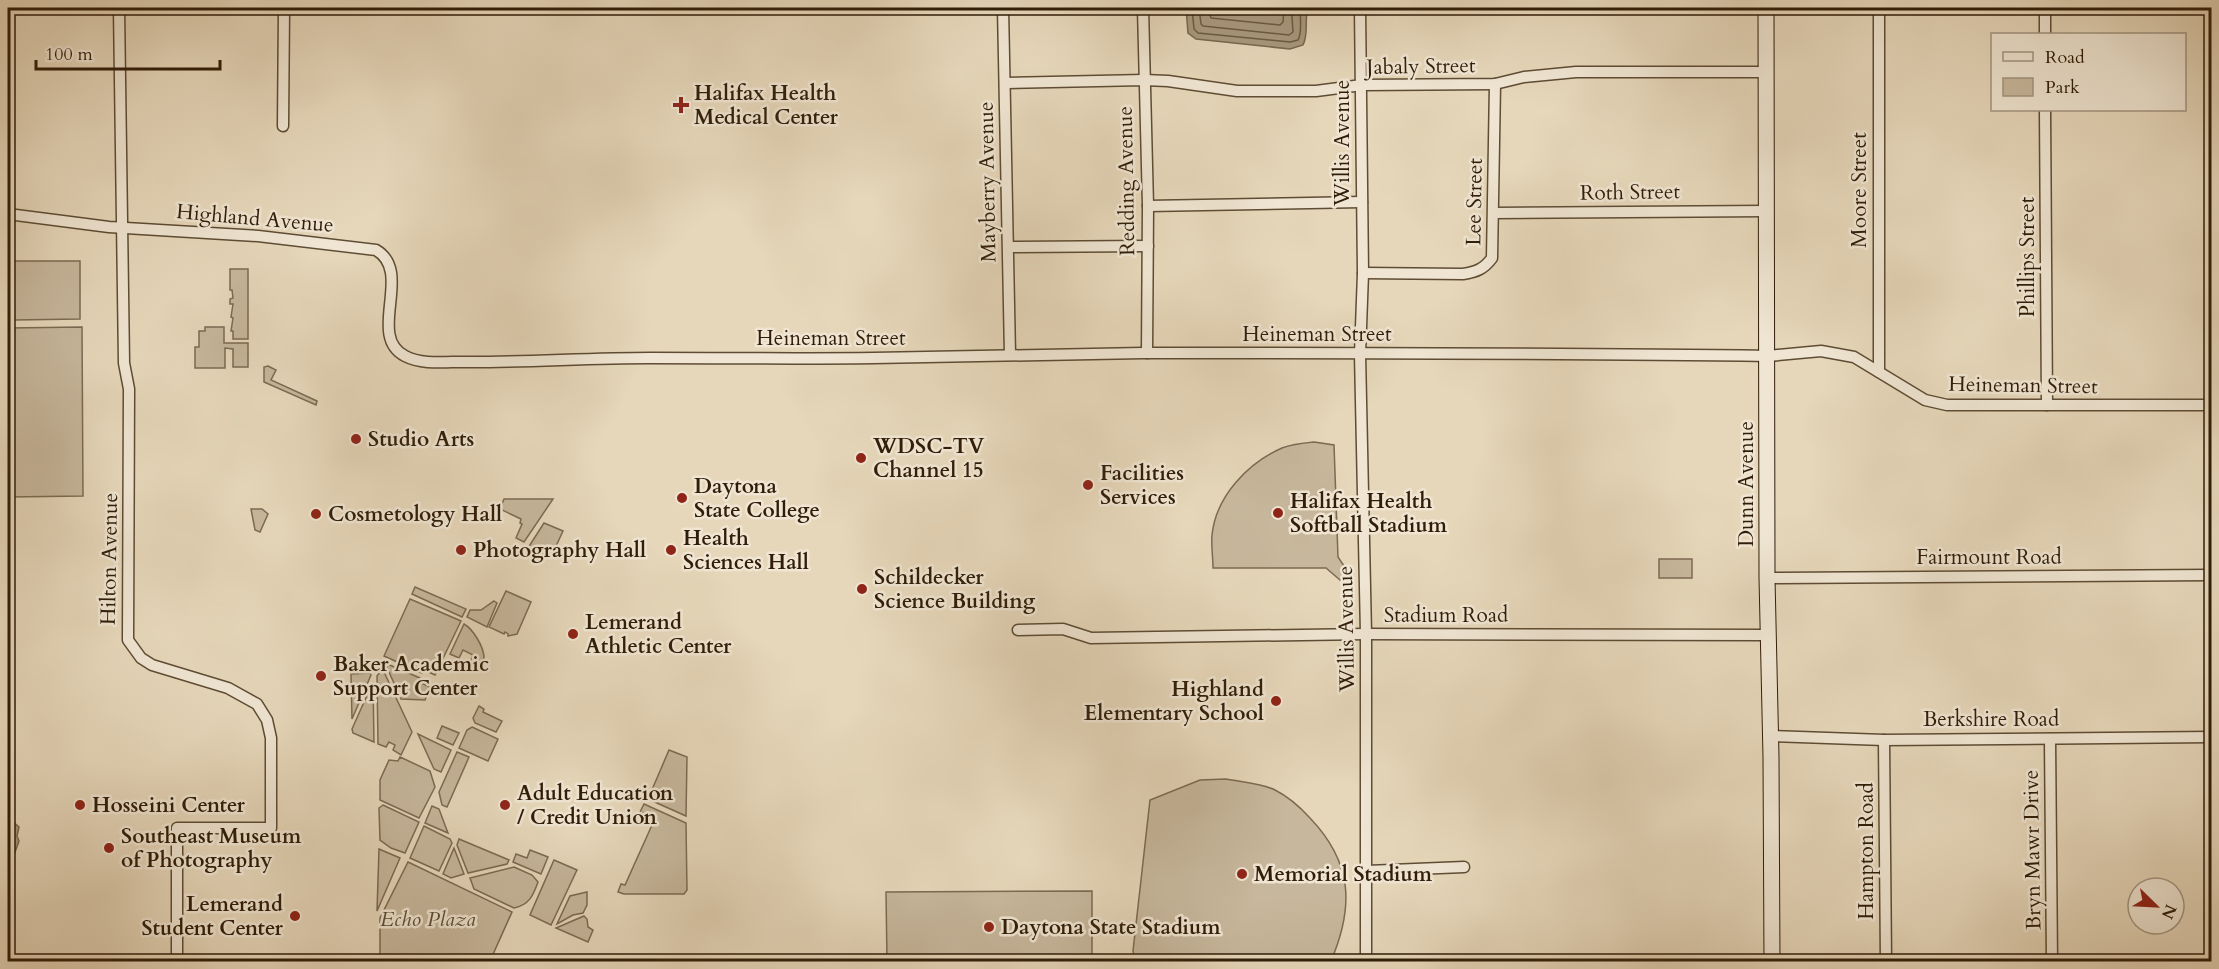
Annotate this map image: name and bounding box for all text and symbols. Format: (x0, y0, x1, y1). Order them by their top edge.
scale bar (36, 33, 220, 71)
legend (1991, 33, 2186, 111)
text: 100 m (45, 42, 93, 67)
text: Road (2045, 45, 2085, 70)
street label: Jabaly Street (1363, 51, 1476, 82)
text: Park (2045, 75, 2080, 100)
place label: Halifax Health Medical Center (694, 79, 838, 132)
street label: Willis Avenue (1328, 80, 1357, 207)
marker: Halifax Health Medical Center (672, 96, 690, 114)
street label: Mayberry Avenue (972, 101, 1003, 263)
street label: Redding Avenue (1111, 106, 1142, 256)
street label: Moore Street (1845, 132, 1874, 248)
street label: Lee Street (1459, 157, 1490, 246)
street label: Roth Street (1580, 177, 1681, 208)
street label: Phillips Street (2013, 196, 2042, 317)
street label: Highland Avenue (175, 197, 335, 240)
street label: Heineman Street (1242, 320, 1392, 349)
street label: Heineman Street (756, 324, 906, 353)
street label: Heineman Street (1948, 370, 2098, 401)
street label: Dunn Avenue (1732, 421, 1761, 547)
place label: Studio Arts (368, 425, 474, 454)
marker: Studio Arts (349, 432, 363, 446)
place label: WDSC-TV Channel 15 (872, 432, 985, 485)
marker: WDSC-TV Channel 15 (854, 451, 868, 465)
place label: Facilities Services (1100, 459, 1184, 512)
place label: Daytona State College (694, 472, 820, 525)
marker: Facilities Services (1081, 478, 1095, 492)
place label: Halifax Health Softball Stadium (1290, 487, 1448, 540)
marker: Daytona State College (675, 491, 689, 505)
street label: Hilton Avenue (94, 493, 125, 625)
place label: Cosmetology Hall (328, 500, 502, 529)
marker: Halifax Health Softball Stadium (1271, 506, 1285, 520)
marker: Cosmetology Hall (309, 507, 323, 521)
place label: Health Sciences Hall (683, 524, 809, 577)
place label: Photography Hall (473, 536, 646, 565)
marker: Photography Hall (454, 543, 468, 557)
marker: Health Sciences Hall (664, 543, 678, 557)
street label: Fairmount Road (1916, 543, 2062, 572)
place label: Schildecker Science Building (874, 563, 1036, 616)
street label: Willis Avenue (1331, 566, 1362, 693)
marker: Schildecker Science Building (855, 582, 869, 596)
street label: Stadium Road (1384, 601, 1508, 630)
place label: Lemerand Athletic Center (585, 608, 732, 661)
marker: Lemerand Athletic Center (566, 627, 580, 641)
place label: Baker Academic Support Center (333, 650, 489, 703)
marker: Baker Academic Support Center (314, 669, 328, 683)
place label: Highland Elementary School (1084, 675, 1264, 728)
marker: Highland Elementary School (1269, 694, 1283, 708)
street label: Berkshire Road (1923, 705, 2059, 734)
street label: Bryn Mawr Drive (2017, 770, 2048, 930)
place label: Adult Education / Credit Union (517, 779, 674, 832)
street label: Hampton Road (1852, 782, 1881, 920)
place label: Hosseini Center (92, 791, 245, 820)
marker: Hosseini Center (73, 798, 87, 812)
marker: Adult Education / Credit Union (498, 798, 512, 812)
place label: Southeast Museum of Photography (121, 822, 302, 875)
marker: Southeast Museum of Photography (102, 841, 116, 855)
place label: Memorial Stadium (1254, 860, 1433, 889)
marker: Memorial Stadium (1235, 867, 1249, 881)
north arrow (2126, 876, 2186, 936)
place label: Lemerand Student Center (141, 890, 284, 943)
text: N (2156, 901, 2182, 923)
park label: Echo Plaza (380, 905, 476, 934)
marker: Lemerand Student Center (288, 909, 302, 923)
place label: Daytona State Stadium (1001, 913, 1221, 942)
marker: Daytona State Stadium (982, 920, 996, 934)

